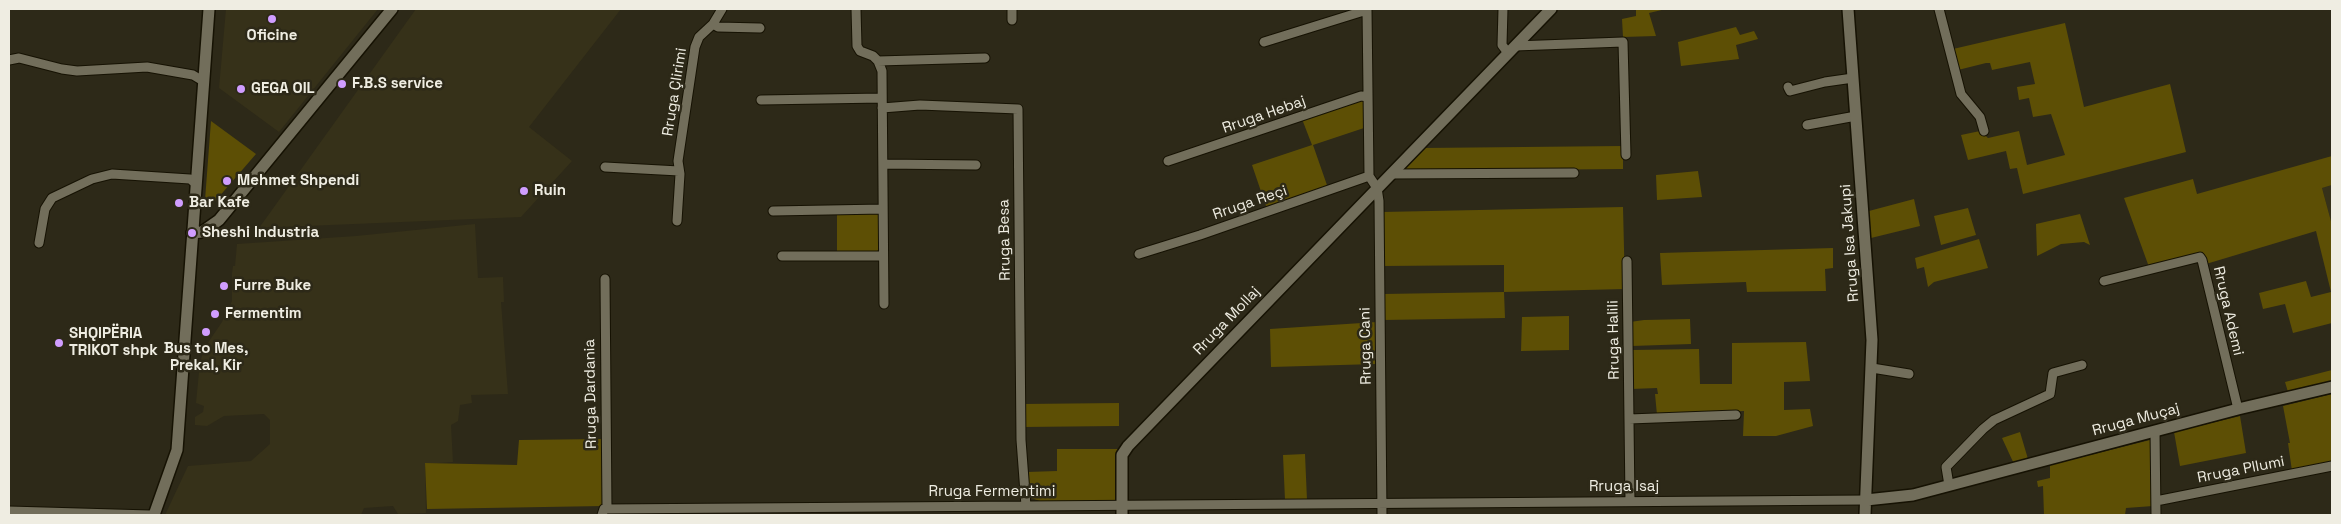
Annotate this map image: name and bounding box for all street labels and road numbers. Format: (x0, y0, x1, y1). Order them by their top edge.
street label: Rruga Çlirimi (659, 46, 691, 138)
street label: Rruga Hebaj (1220, 92, 1308, 138)
street label: Rruga Reçi (1210, 182, 1290, 224)
street label: Rruga Isa Jakupi (1837, 183, 1863, 303)
street label: Rruga Besa (995, 199, 1015, 281)
street label: Rruga Ademi (2209, 265, 2247, 357)
street label: Rruga Mollaj (1190, 283, 1264, 359)
street label: Rruga Halili (1604, 300, 1624, 380)
street label: Rruga Cani (1356, 307, 1376, 385)
street label: Rruga Dardania (581, 339, 601, 449)
street label: Rruga Muçaj (2090, 400, 2182, 440)
street label: Rruga Pllumi (2196, 453, 2286, 487)
street label: Rruga Isaj (1589, 478, 1659, 496)
street label: Rruga Fermentimi (929, 483, 1055, 501)

